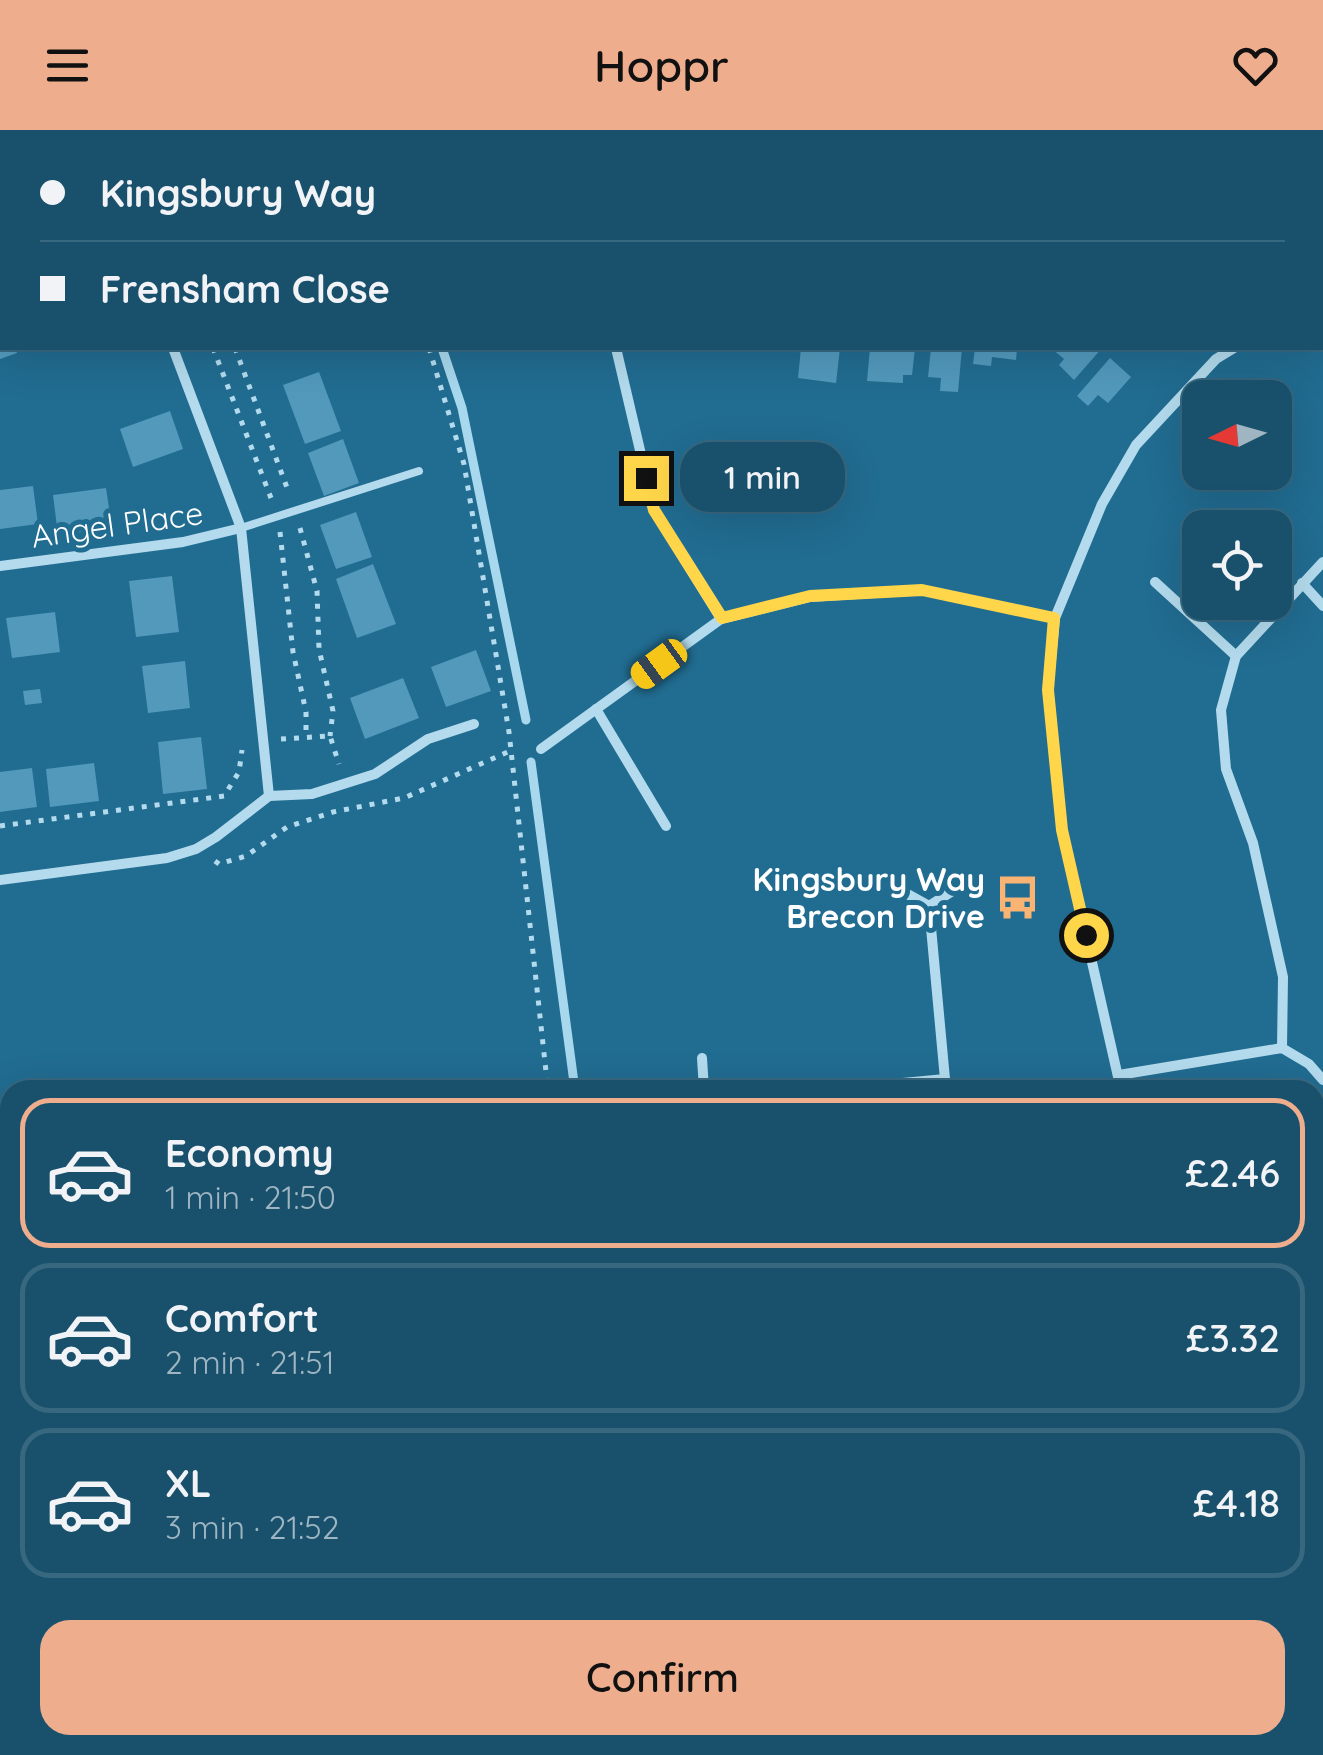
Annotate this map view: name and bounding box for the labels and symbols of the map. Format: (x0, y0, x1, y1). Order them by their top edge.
north arrow (1182, 380, 1292, 490)
callout: 1 min (681, 443, 846, 513)
route end (624, 456, 669, 501)
street label: Angel Place (28, 492, 206, 556)
car (626, 634, 692, 694)
place label: Kingsbury Way Brecon Drive (753, 859, 985, 936)
bus stop icon: Kingsbury Way Brecon Drive (994, 873, 1042, 921)
route start (1064, 913, 1109, 958)

